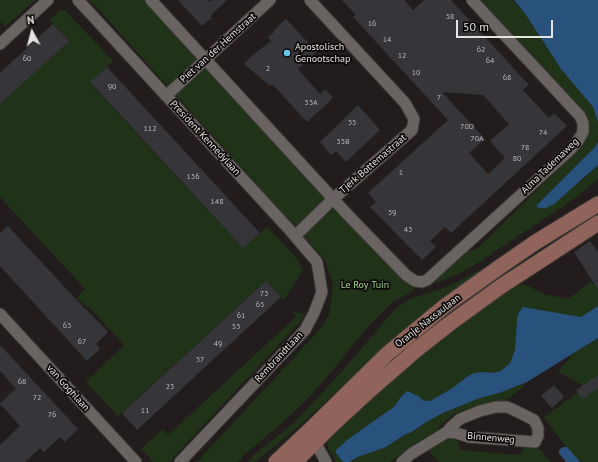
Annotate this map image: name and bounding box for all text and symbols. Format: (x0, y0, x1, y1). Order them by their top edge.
street label: Piet van der Hemstraat (178, 11, 258, 85)
north arrow (12, 12, 52, 52)
house number: 58 (446, 12, 454, 22)
scale bar (458, 12, 555, 38)
text: N (26, 13, 35, 27)
house number: 16 (368, 19, 376, 29)
text: 50 m (463, 19, 489, 34)
house number: 14 (383, 35, 391, 45)
place label: Apostolisch Genootschap (295, 41, 350, 64)
house number: 62 (477, 45, 485, 55)
marker: Apostolisch Genootschap (282, 48, 292, 58)
house number: 12 (398, 51, 406, 61)
house number: 60 (23, 54, 31, 64)
house number: 64 (486, 56, 494, 66)
house number: 2 (266, 64, 270, 74)
house number: 10 (412, 68, 420, 78)
house number: 68 (503, 73, 511, 83)
house number: 90 (108, 82, 116, 92)
house number: 7 (437, 93, 441, 103)
street label: President Kennedylaan (167, 98, 243, 178)
house number: 33A (304, 98, 318, 108)
house number: 35 (348, 118, 356, 128)
house number: 70D (460, 122, 474, 132)
house number: 112 (143, 124, 157, 134)
house number: 74 (539, 128, 547, 138)
street label: Tjerk Bottemastraat (337, 132, 409, 196)
house number: 70A (470, 134, 484, 144)
street label: Alma Tademaweg (519, 136, 581, 196)
house number: 35B (336, 137, 350, 147)
house number: 78 (521, 143, 529, 153)
house number: 80 (513, 154, 521, 164)
house number: 1 (399, 168, 403, 178)
house number: 136 (186, 172, 200, 182)
house number: 148 (210, 197, 224, 207)
house number: 39 (388, 208, 396, 218)
house number: 43 (404, 225, 412, 235)
park label: Le Roy Tuin (341, 279, 389, 291)
house number: 73 (260, 289, 268, 299)
street label: Oranje Nassaulaan (393, 292, 463, 350)
house number: 65 (256, 300, 264, 310)
house number: 61 (237, 311, 245, 321)
house number: 63 (63, 321, 71, 331)
house number: 53 (232, 322, 240, 332)
street label: Rembrandtlaan (252, 329, 306, 385)
house number: 67 (78, 337, 86, 347)
house number: 49 (214, 339, 222, 349)
house number: 37 (196, 355, 204, 365)
street label: van Goghlaan (44, 362, 92, 414)
house number: 68 (18, 377, 26, 387)
house number: 25 (166, 382, 174, 392)
house number: 72 (33, 393, 41, 403)
house number: 11 (141, 406, 149, 416)
house number: 76 (48, 410, 56, 420)
street label: Binnenweg (467, 430, 515, 446)

